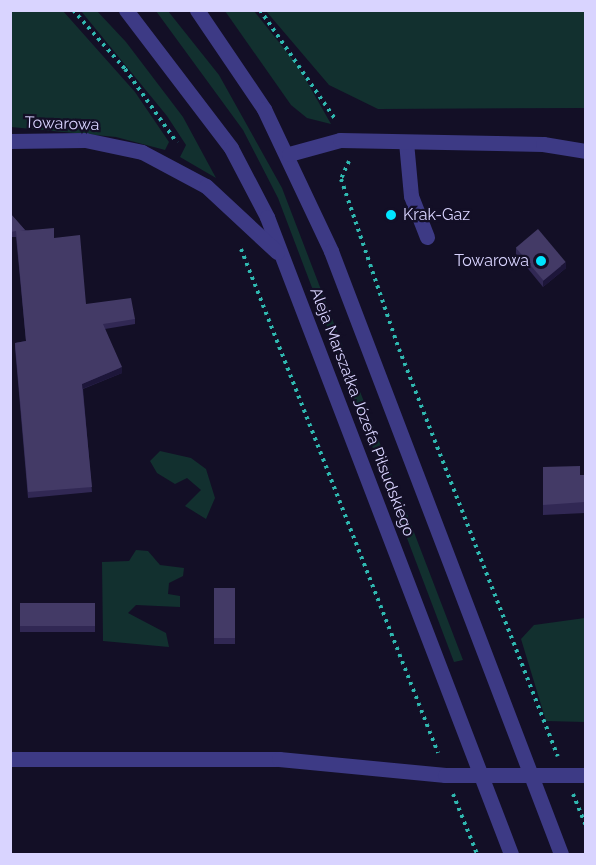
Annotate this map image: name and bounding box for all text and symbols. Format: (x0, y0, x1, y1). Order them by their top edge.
street label: Towarowa (24, 113, 100, 135)
place label: Krak-Gaz (403, 205, 470, 225)
marker: Krak-Gaz (384, 208, 398, 222)
place label: Towarowa (454, 251, 529, 271)
marker: Towarowa (534, 254, 548, 268)
street label: Aleja Marszałka Józefa Piłsudskiego (306, 285, 418, 539)

